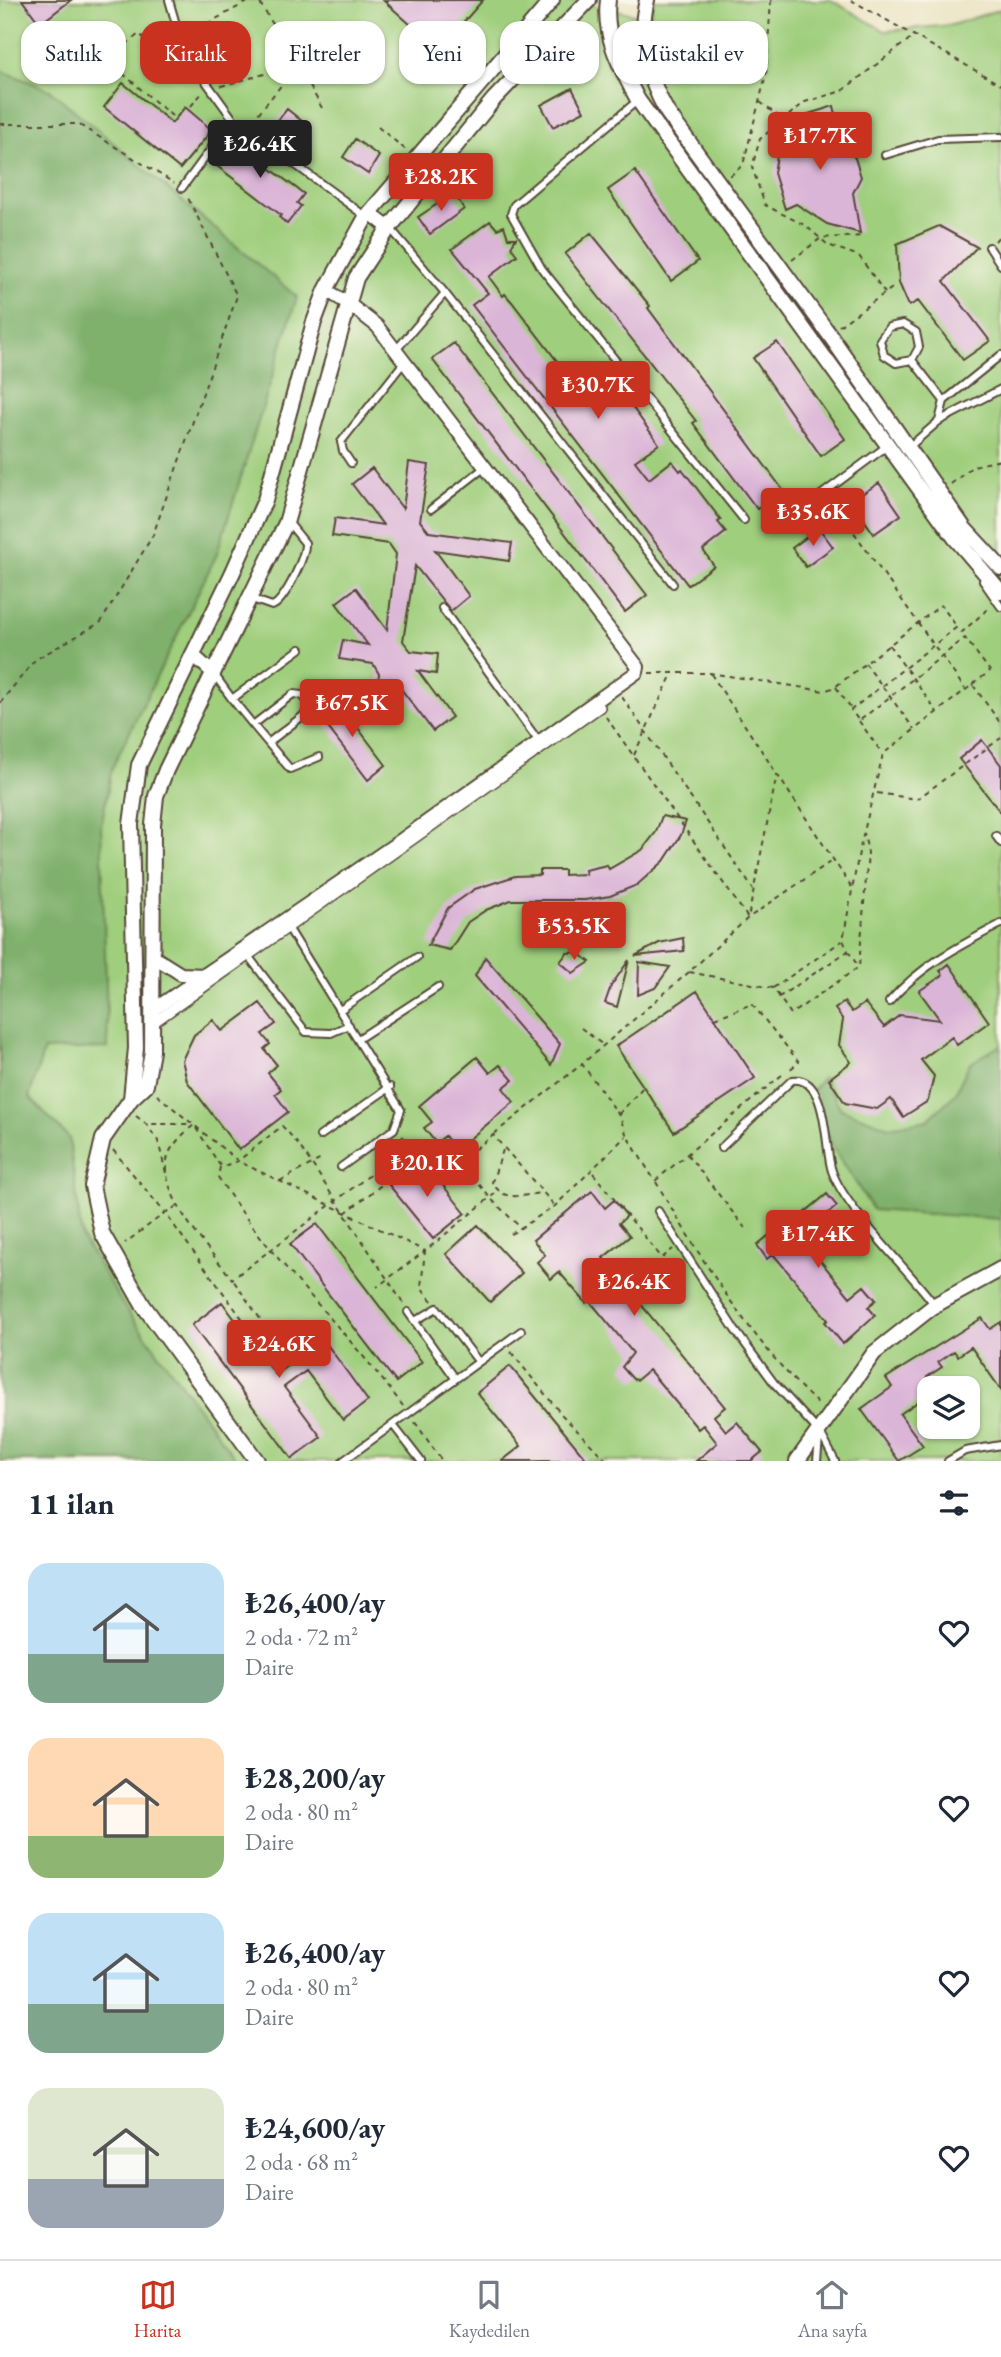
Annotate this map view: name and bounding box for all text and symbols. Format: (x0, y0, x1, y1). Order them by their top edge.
chip: Satılık (21, 21, 126, 84)
chip: Kiralık (140, 21, 251, 84)
chip: Filtreler (265, 21, 385, 84)
chip: Yeni (399, 21, 486, 84)
chip: Daire (500, 21, 599, 84)
chip: Müstakil ev (613, 21, 768, 84)
pin: ₺17.7K (763, 113, 877, 172)
pin: ₺26.4K (203, 120, 317, 180)
text: ₺17.7K (784, 120, 856, 150)
text: ₺26.4K (224, 128, 296, 158)
pin: ₺28.2K (384, 154, 498, 213)
text: ₺28.2K (405, 161, 477, 191)
pin: ₺30.7K (541, 362, 655, 421)
text: ₺30.7K (562, 369, 634, 399)
pin: ₺35.6K (756, 489, 870, 548)
text: ₺35.6K (777, 496, 849, 526)
pin: ₺67.5K (295, 680, 409, 739)
text: ₺67.5K (316, 687, 388, 717)
pin: ₺53.5K (517, 902, 631, 962)
text: ₺53.5K (538, 910, 610, 940)
pin: ₺20.1K (370, 1140, 484, 1199)
text: ₺20.1K (391, 1147, 463, 1177)
pin: ₺17.4K (761, 1210, 875, 1270)
text: ₺17.4K (782, 1218, 854, 1248)
pin: ₺26.4K (577, 1258, 691, 1318)
text: ₺26.4K (598, 1266, 670, 1296)
pin: ₺24.6K (222, 1320, 336, 1380)
text: ₺24.6K (243, 1328, 315, 1358)
map controls (917, 1376, 980, 1439)
button: layers (917, 1376, 980, 1439)
text: 11 ilan (28, 1484, 114, 1523)
icon: filters (935, 1484, 973, 1522)
text: ₺26,400/ay (245, 1583, 385, 1622)
icon: home (84, 1591, 168, 1675)
icon: heart (935, 1614, 973, 1652)
text: 2 oda · 72 m² (245, 1622, 358, 1652)
text: Daire (245, 1652, 294, 1682)
text: ₺28,200/ay (245, 1758, 385, 1797)
icon: home (84, 1766, 168, 1850)
icon: heart (935, 1789, 973, 1827)
text: 2 oda · 80 m² (245, 1797, 358, 1827)
text: Daire (245, 1827, 294, 1857)
text: ₺26,400/ay (245, 1933, 385, 1972)
icon: home (84, 1941, 168, 2025)
icon: heart (935, 1964, 973, 2002)
text: 2 oda · 80 m² (245, 1972, 358, 2002)
text: Daire (245, 2002, 294, 2032)
text: ₺24,600/ay (245, 2108, 385, 2147)
icon: home (84, 2116, 168, 2200)
icon: heart (935, 2139, 973, 2177)
text: 2 oda · 68 m² (245, 2147, 358, 2177)
text: Daire (245, 2177, 294, 2207)
tab: Harita (134, 2276, 181, 2343)
tab: Kaydedilen (449, 2276, 530, 2343)
tab: Ana sayfa (798, 2276, 867, 2343)

